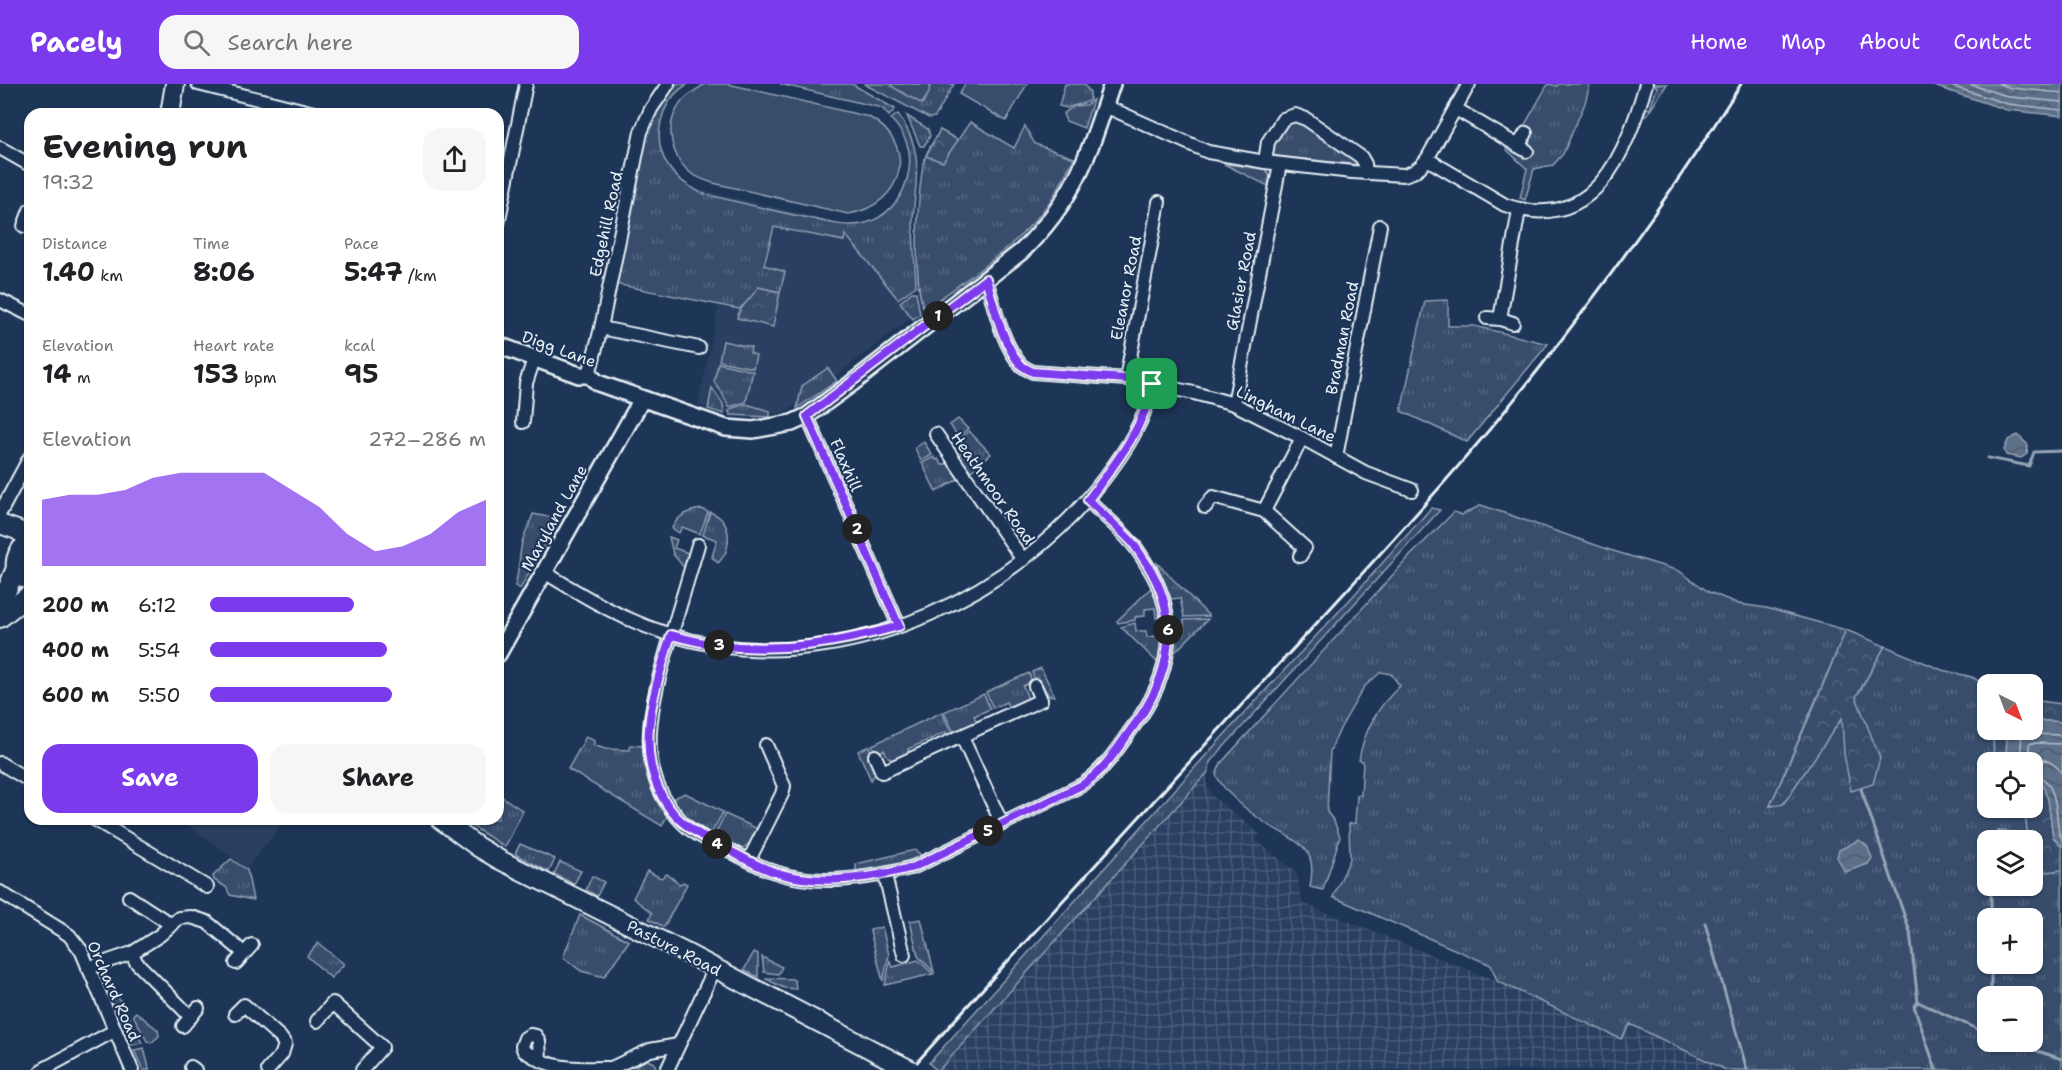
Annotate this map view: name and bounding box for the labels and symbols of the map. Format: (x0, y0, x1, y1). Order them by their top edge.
street label: Edgehill Road (585, 169, 627, 279)
street label: Glasier Road (1221, 230, 1261, 332)
street label: Eleanor Road (1106, 234, 1146, 342)
street label: Bradman Road (1321, 280, 1363, 396)
pin: 1 (923, 301, 953, 331)
street label: Digg Lane (519, 326, 599, 372)
pin (1126, 358, 1177, 409)
street label: Lingham Lane (1233, 381, 1339, 447)
street label: Heathmoor Road (946, 428, 1040, 548)
street label: Flaxhill (825, 435, 867, 495)
street label: Maryland Lane (516, 461, 592, 575)
pin: 2 (842, 514, 872, 544)
pin: 6 (1153, 615, 1183, 645)
pin: 3 (704, 630, 734, 660)
north arrow (1977, 674, 2043, 740)
pin: 5 (973, 816, 1003, 846)
pin: 4 (702, 829, 732, 859)
street label: Pasture Road (623, 915, 725, 981)
street label: Orchard Road (82, 937, 146, 1045)

